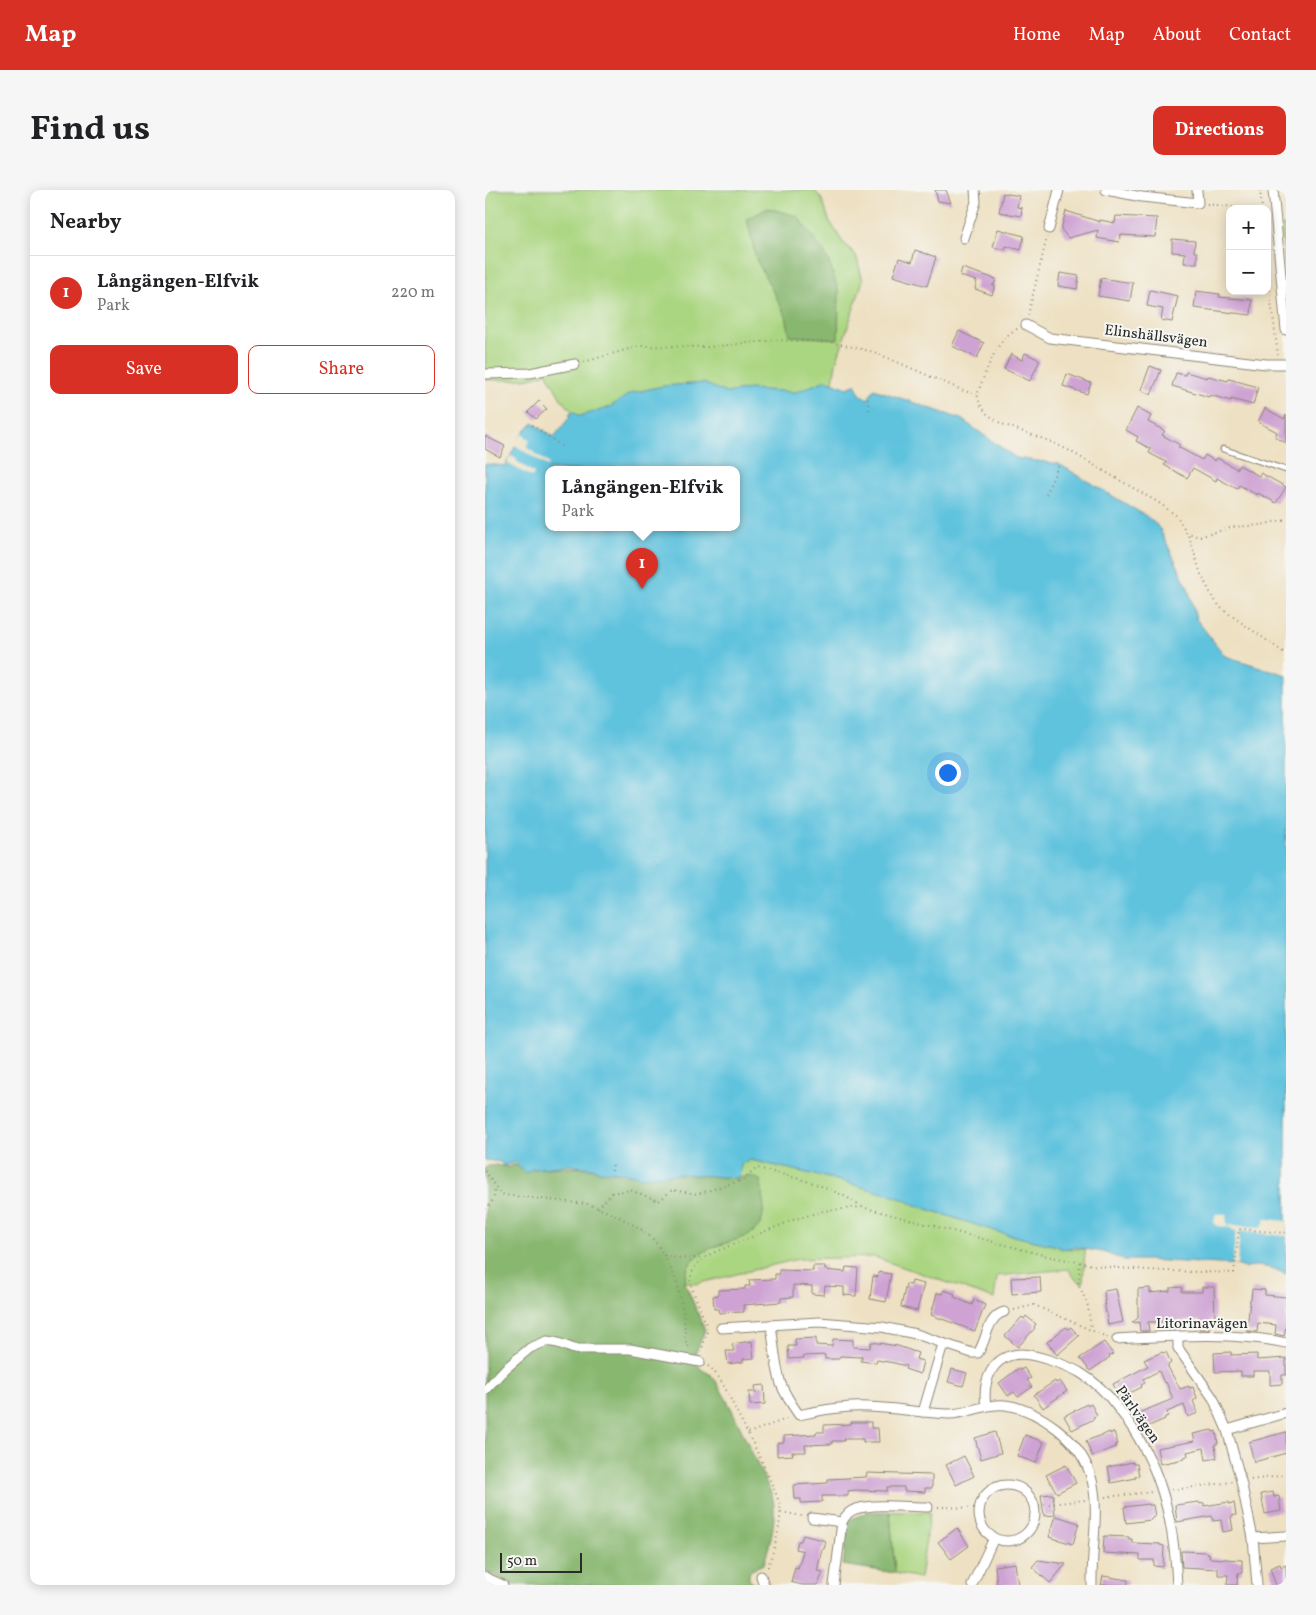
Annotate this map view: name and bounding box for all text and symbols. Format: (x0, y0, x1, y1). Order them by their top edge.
text: Map (25, 18, 76, 52)
text: Home (1013, 23, 1061, 48)
text: Map (1089, 23, 1125, 48)
text: About (1153, 23, 1201, 48)
text: Contact (1229, 23, 1291, 48)
text: Find us (30, 106, 150, 154)
button: Directions (1153, 106, 1286, 155)
map controls (1226, 205, 1271, 295)
button: + (1226, 205, 1271, 250)
text: Nearby (50, 208, 121, 237)
button: − (1226, 250, 1271, 295)
text: Långängen-Elfvik (97, 269, 259, 295)
text: 1 (63, 282, 69, 304)
text: 220 m (391, 282, 435, 304)
text: Park (97, 295, 130, 317)
street label: Elinshällsvägen (1103, 320, 1209, 354)
button: Save (50, 345, 238, 394)
button: Share (248, 345, 435, 394)
popup (545, 466, 740, 531)
text: Långängen-Elfvik (561, 475, 724, 501)
text: Park (561, 501, 594, 523)
pin: 1 (626, 548, 658, 589)
your location (935, 760, 961, 786)
street label: Litorinavägen (1156, 1314, 1248, 1335)
street label: Pärlvägen (1109, 1382, 1165, 1448)
scale bar (500, 1550, 583, 1573)
text: 50 m (507, 1552, 537, 1571)

